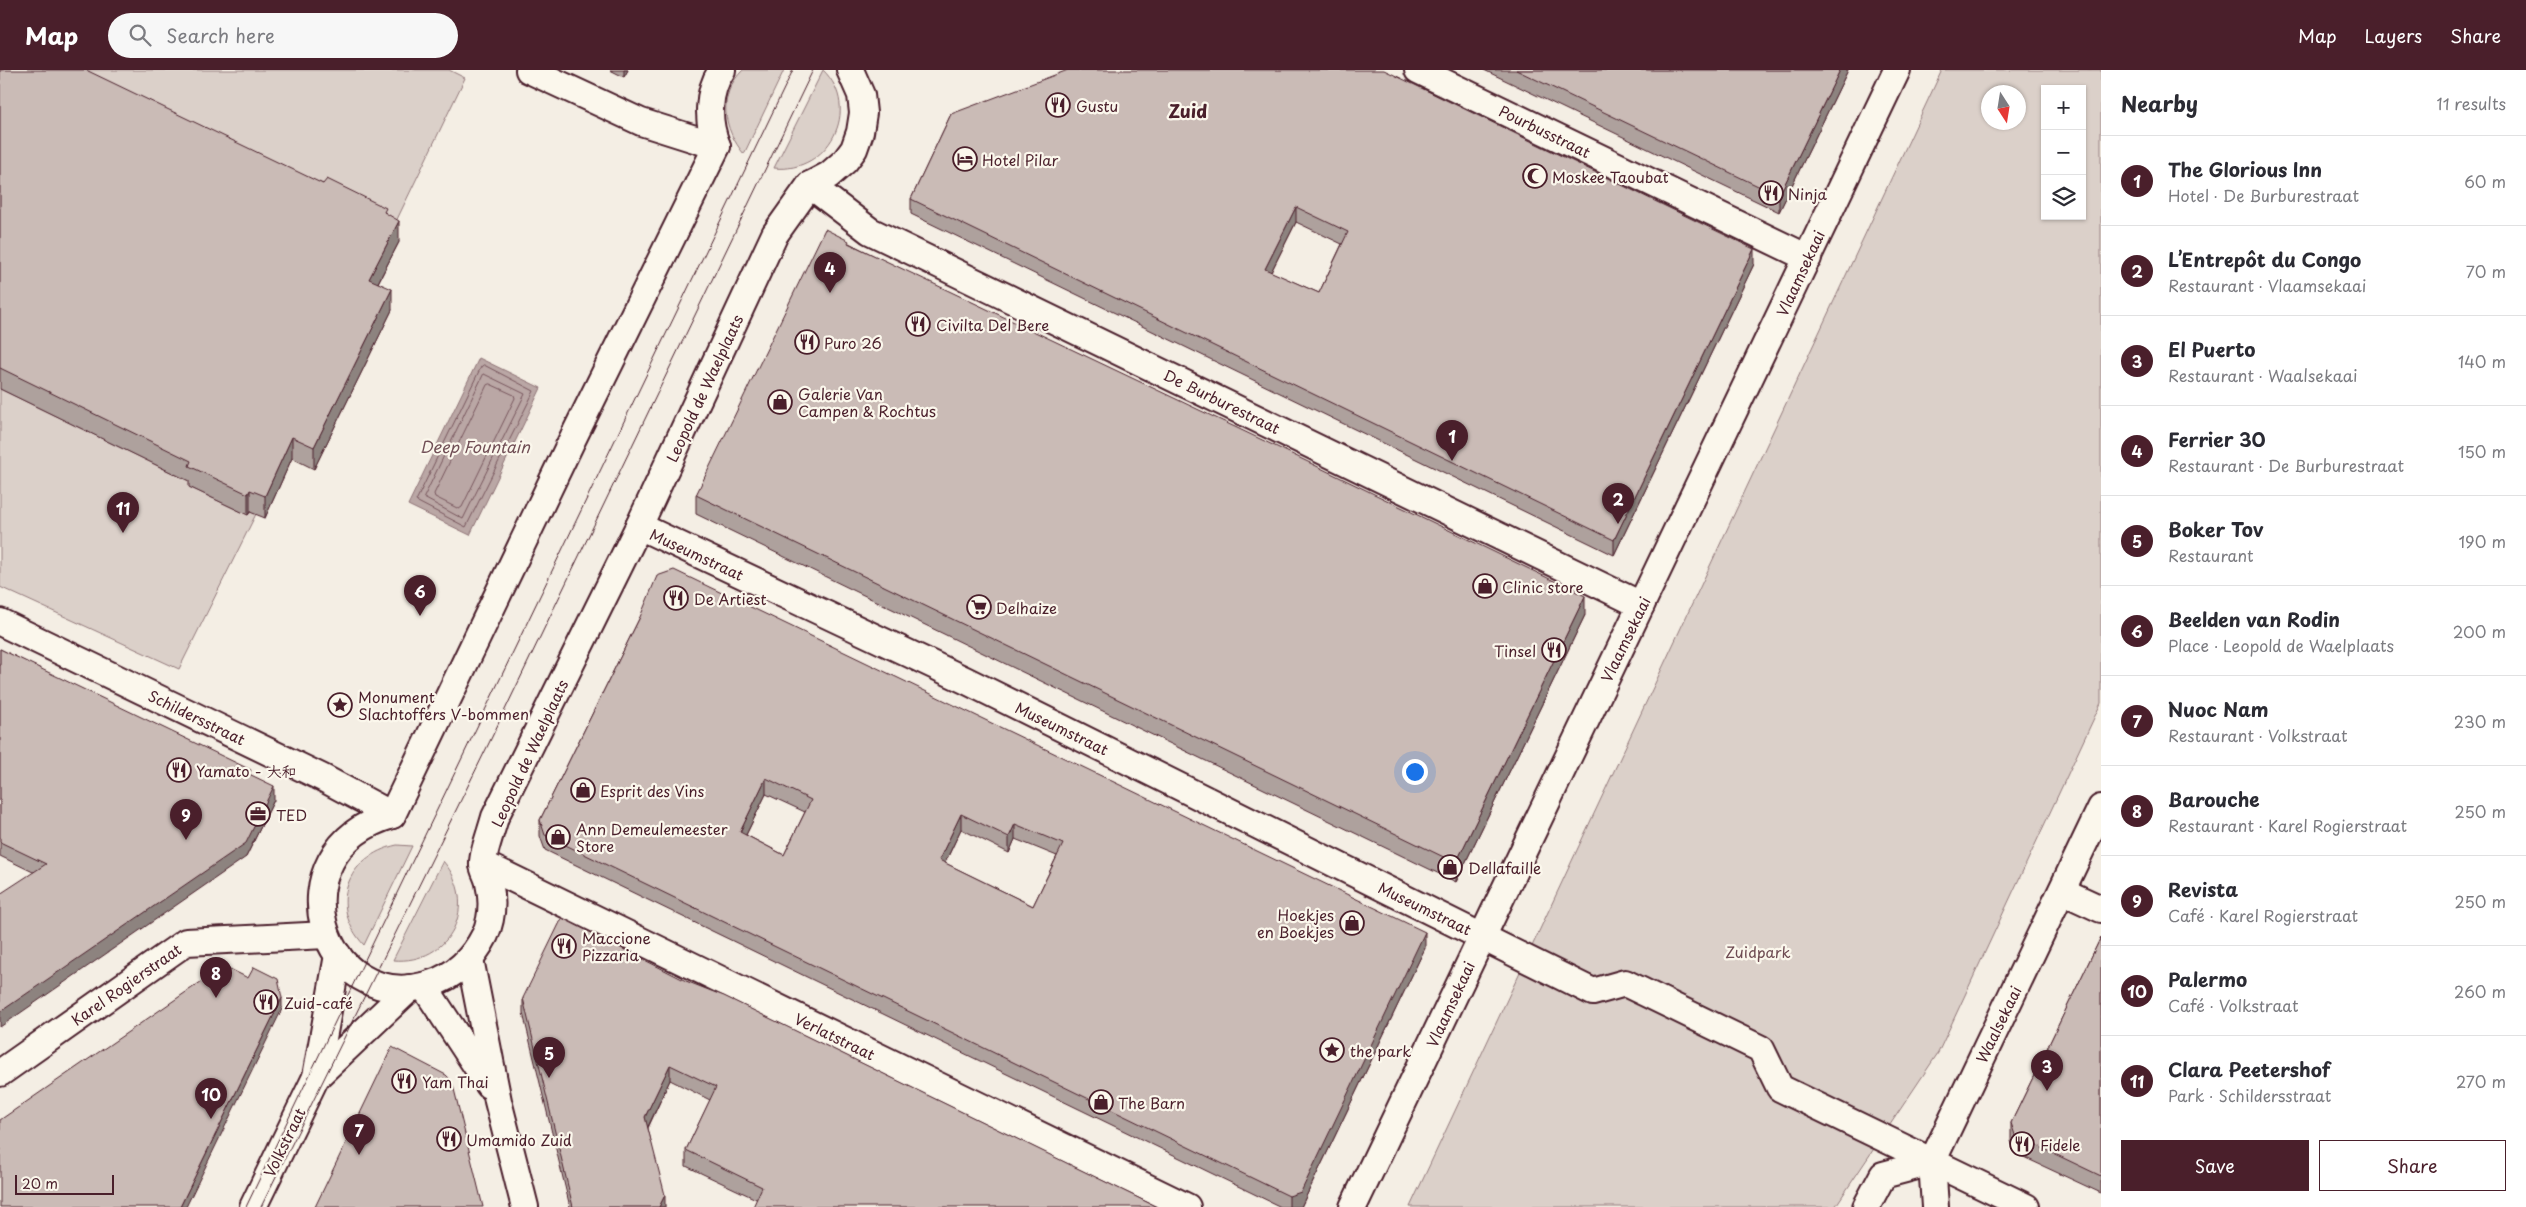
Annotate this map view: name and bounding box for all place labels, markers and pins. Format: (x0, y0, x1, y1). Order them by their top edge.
restaurant icon: Gustu (1045, 92, 1071, 118)
place label: Gustu (1076, 94, 1118, 117)
hotel icon: Hotel Pilar (952, 146, 978, 172)
place label: Hotel Pilar (982, 148, 1059, 171)
mosque icon: Moskee Taoubat (1522, 163, 1548, 189)
place label: Moskee Taoubat (1552, 165, 1669, 188)
restaurant icon: Ninja (1758, 180, 1784, 206)
place label: Ninja (1788, 182, 1827, 205)
pin: 4 (814, 252, 846, 293)
restaurant icon: Civilta Del Bere (905, 311, 931, 337)
place label: Civilta Del Bere (936, 313, 1049, 336)
restaurant icon: Puro 26 (794, 329, 820, 355)
place label: Puro 26 (824, 331, 882, 354)
place label: Galerie Van Campen & Rochtus (798, 382, 936, 422)
shop icon: Galerie Van Campen & Rochtus (767, 389, 793, 415)
pin: 1 (1436, 420, 1468, 461)
pin: 2 (1602, 483, 1634, 524)
pin: 11 (107, 492, 139, 533)
shop icon: Clinic store (1472, 573, 1498, 599)
pin: 6 (404, 575, 436, 616)
place label: Clinic store (1502, 575, 1584, 598)
restaurant icon: De Artiest (663, 585, 689, 611)
place label: De Artiest (694, 587, 766, 610)
supermarket icon: Delhaize (966, 594, 992, 620)
place label: Delhaize (996, 596, 1057, 619)
restaurant icon: Tinsel (1541, 637, 1567, 663)
place label: Tinsel (1494, 639, 1536, 662)
place label: Monument Slachtoffers V-bommen (358, 685, 529, 725)
place icon: Monument Slachtoffers V-bommen (327, 692, 353, 718)
restaurant icon: Yamato - 大和 (166, 757, 192, 783)
place label: Yamato - 大和 (196, 759, 297, 782)
shop icon: Esprit des Vins (570, 777, 596, 803)
place label: Esprit des Vins (600, 779, 705, 802)
pin: 9 (170, 799, 202, 840)
office icon: TED (245, 801, 271, 827)
place label: TED (276, 803, 307, 826)
place label: Ann Demeulemeester Store (576, 817, 728, 857)
shop icon: Ann Demeulemeester Store (545, 824, 571, 850)
shop icon: Dellafaille (1437, 854, 1463, 880)
place label: Dellafaille (1468, 856, 1541, 879)
place label: Hoekjes en Boekjes (1257, 903, 1334, 943)
shop icon: Hoekjes en Boekjes (1339, 910, 1365, 936)
place label: Maccione Pizzaria (582, 926, 651, 966)
restaurant icon: Maccione Pizzaria (551, 933, 577, 959)
pin: 8 (200, 957, 232, 998)
restaurant icon: Zuid-café (253, 989, 279, 1015)
place label: Zuid-café (284, 991, 353, 1014)
pin: 5 (533, 1037, 565, 1078)
place icon: the park (1319, 1037, 1345, 1063)
place label: the park (1350, 1039, 1411, 1062)
pin: 3 (2031, 1050, 2063, 1091)
restaurant icon: Yam Thai (391, 1068, 417, 1094)
place label: Yam Thai (422, 1070, 489, 1093)
pin: 10 (195, 1078, 227, 1119)
shop icon: The Barn (1088, 1089, 1114, 1115)
place label: The Barn (1118, 1091, 1185, 1114)
pin: 7 (343, 1114, 375, 1155)
restaurant icon: Umamido Zuid (436, 1126, 462, 1152)
place label: Umamido Zuid (466, 1128, 572, 1151)
restaurant icon: Fidele (2009, 1131, 2035, 1157)
place label: Fidele (2040, 1133, 2081, 1156)

